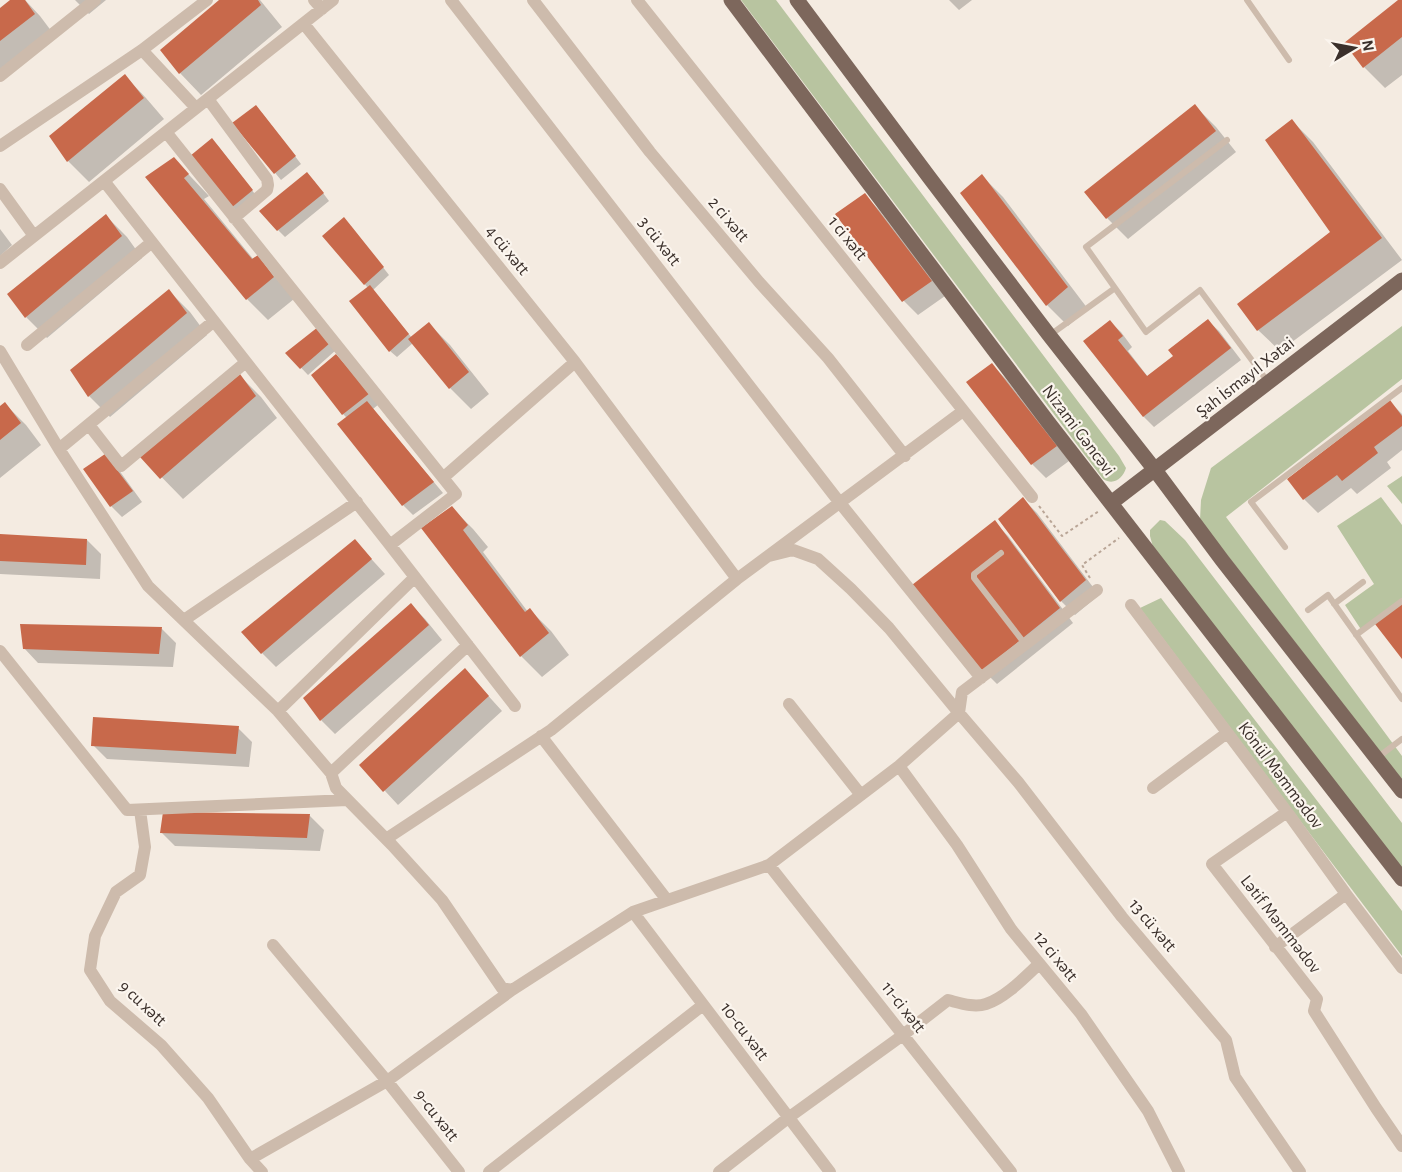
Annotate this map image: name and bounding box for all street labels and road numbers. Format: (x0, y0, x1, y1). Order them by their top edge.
street label: 2 ci xətt (704, 194, 752, 246)
street label: 1 ci xətt (824, 213, 870, 264)
street label: 3 cü xətt (635, 214, 684, 270)
street label: 4 cü xətt (482, 222, 533, 279)
street label: Şah İsmayıl Xətai (1192, 332, 1298, 422)
street label: Nizami Gəncəvi (1038, 382, 1118, 479)
street label: Könül Məmmədov (1234, 719, 1326, 833)
street label: Lətif Məmmədov (1237, 872, 1324, 977)
street label: 13 cü xətt (1125, 896, 1180, 956)
street label: 12 ci xətt (1030, 928, 1081, 985)
street label: 9 cu xətt (115, 977, 170, 1030)
street label: 11-ci xətt (878, 979, 929, 1037)
street label: 10-cu xətt (717, 999, 772, 1064)
street label: 9-cu xətt (411, 1086, 462, 1145)

